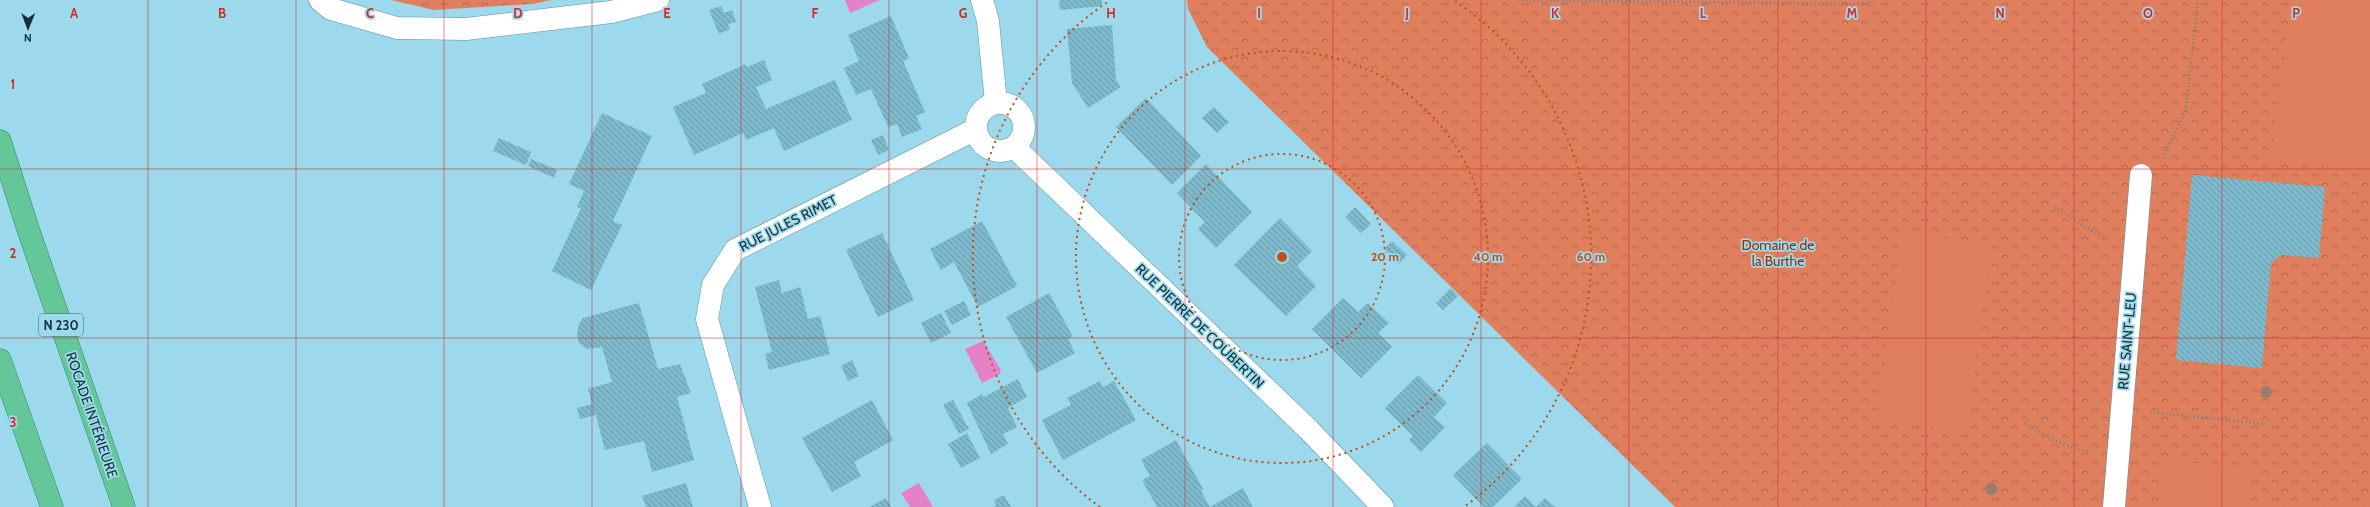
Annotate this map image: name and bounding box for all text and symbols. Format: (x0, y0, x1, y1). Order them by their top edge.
text: A (70, 5, 79, 21)
text: B (218, 5, 226, 21)
text: C (366, 5, 374, 21)
text: D (513, 5, 523, 21)
text: E (663, 5, 671, 21)
text: F (812, 5, 819, 21)
text: G (959, 5, 968, 21)
text: H (1106, 5, 1116, 21)
text: I (1257, 5, 1261, 21)
text: J (1404, 5, 1409, 21)
text: K (1551, 5, 1560, 21)
text: L (1700, 5, 1707, 21)
text: M (1847, 5, 1858, 21)
text: N (1995, 5, 2005, 21)
text: O (2143, 5, 2153, 21)
text: P (2292, 5, 2300, 21)
north arrow (8, 8, 48, 48)
text: N (24, 31, 32, 45)
text: 1 (11, 76, 15, 92)
street label: RUE JULES RIMET (736, 190, 841, 255)
park label: Domaine de la Burthe (1742, 236, 1814, 270)
text: 2 (10, 245, 17, 261)
text: 20 m (1371, 249, 1399, 264)
text: 40 m (1473, 249, 1503, 264)
text: 60 m (1577, 249, 1605, 264)
centre of rings (1275, 250, 1289, 264)
street label: RUE PIERRE DE COUBERTIN (1132, 260, 1268, 392)
street label: RUE SAINT-LEU (2114, 292, 2140, 390)
road number: N 230 (39, 314, 83, 336)
street label: ROCADE INTÉRIEURE (62, 350, 122, 481)
text: 3 (9, 414, 17, 430)

